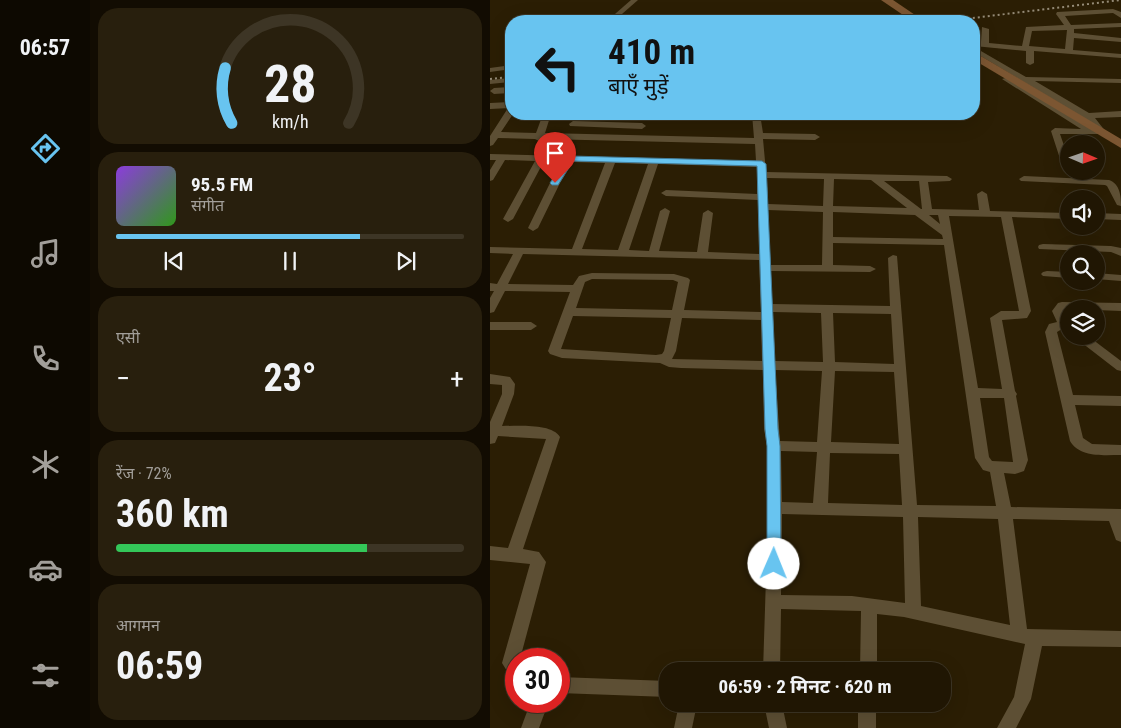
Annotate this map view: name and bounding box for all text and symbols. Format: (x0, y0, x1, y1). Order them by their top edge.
text: 410 m (608, 32, 695, 73)
text: 06:57 (20, 35, 70, 60)
icon: left (525, 35, 590, 100)
text: 28 (264, 54, 316, 115)
text: बाएँ मुड़ें (608, 74, 668, 99)
text: km/h (272, 111, 308, 132)
icon: directions (28, 131, 63, 166)
pin (534, 132, 576, 183)
north arrow (1060, 135, 1105, 180)
map controls (1060, 135, 1105, 345)
icon: arrive (541, 139, 569, 167)
text: 95.5 FM (191, 173, 253, 196)
button: sound (1060, 190, 1105, 235)
text: संगीत (191, 196, 224, 215)
icon: music (28, 236, 63, 271)
button: search (1060, 245, 1105, 290)
icon: previous (160, 247, 188, 275)
icon: pause (276, 247, 304, 275)
icon: next (392, 247, 420, 275)
button: layers (1060, 300, 1105, 345)
text: एसी (116, 328, 140, 347)
icon: phone (28, 341, 63, 376)
text: 23° (263, 356, 317, 400)
text: − (116, 362, 130, 395)
text: + (450, 362, 464, 395)
icon: climate (28, 447, 63, 482)
text: रेंज · 72% (116, 464, 172, 483)
text: 360 km (116, 492, 229, 536)
position arrow (747, 537, 799, 589)
icon: car (28, 552, 63, 587)
text: आगमन (116, 616, 160, 635)
text: 06:59 (116, 644, 203, 688)
speed limit sign: 30 (505, 648, 570, 713)
icon: filters (28, 658, 63, 693)
text: 06:59 · 2 मिनट · 620 m (718, 675, 892, 698)

